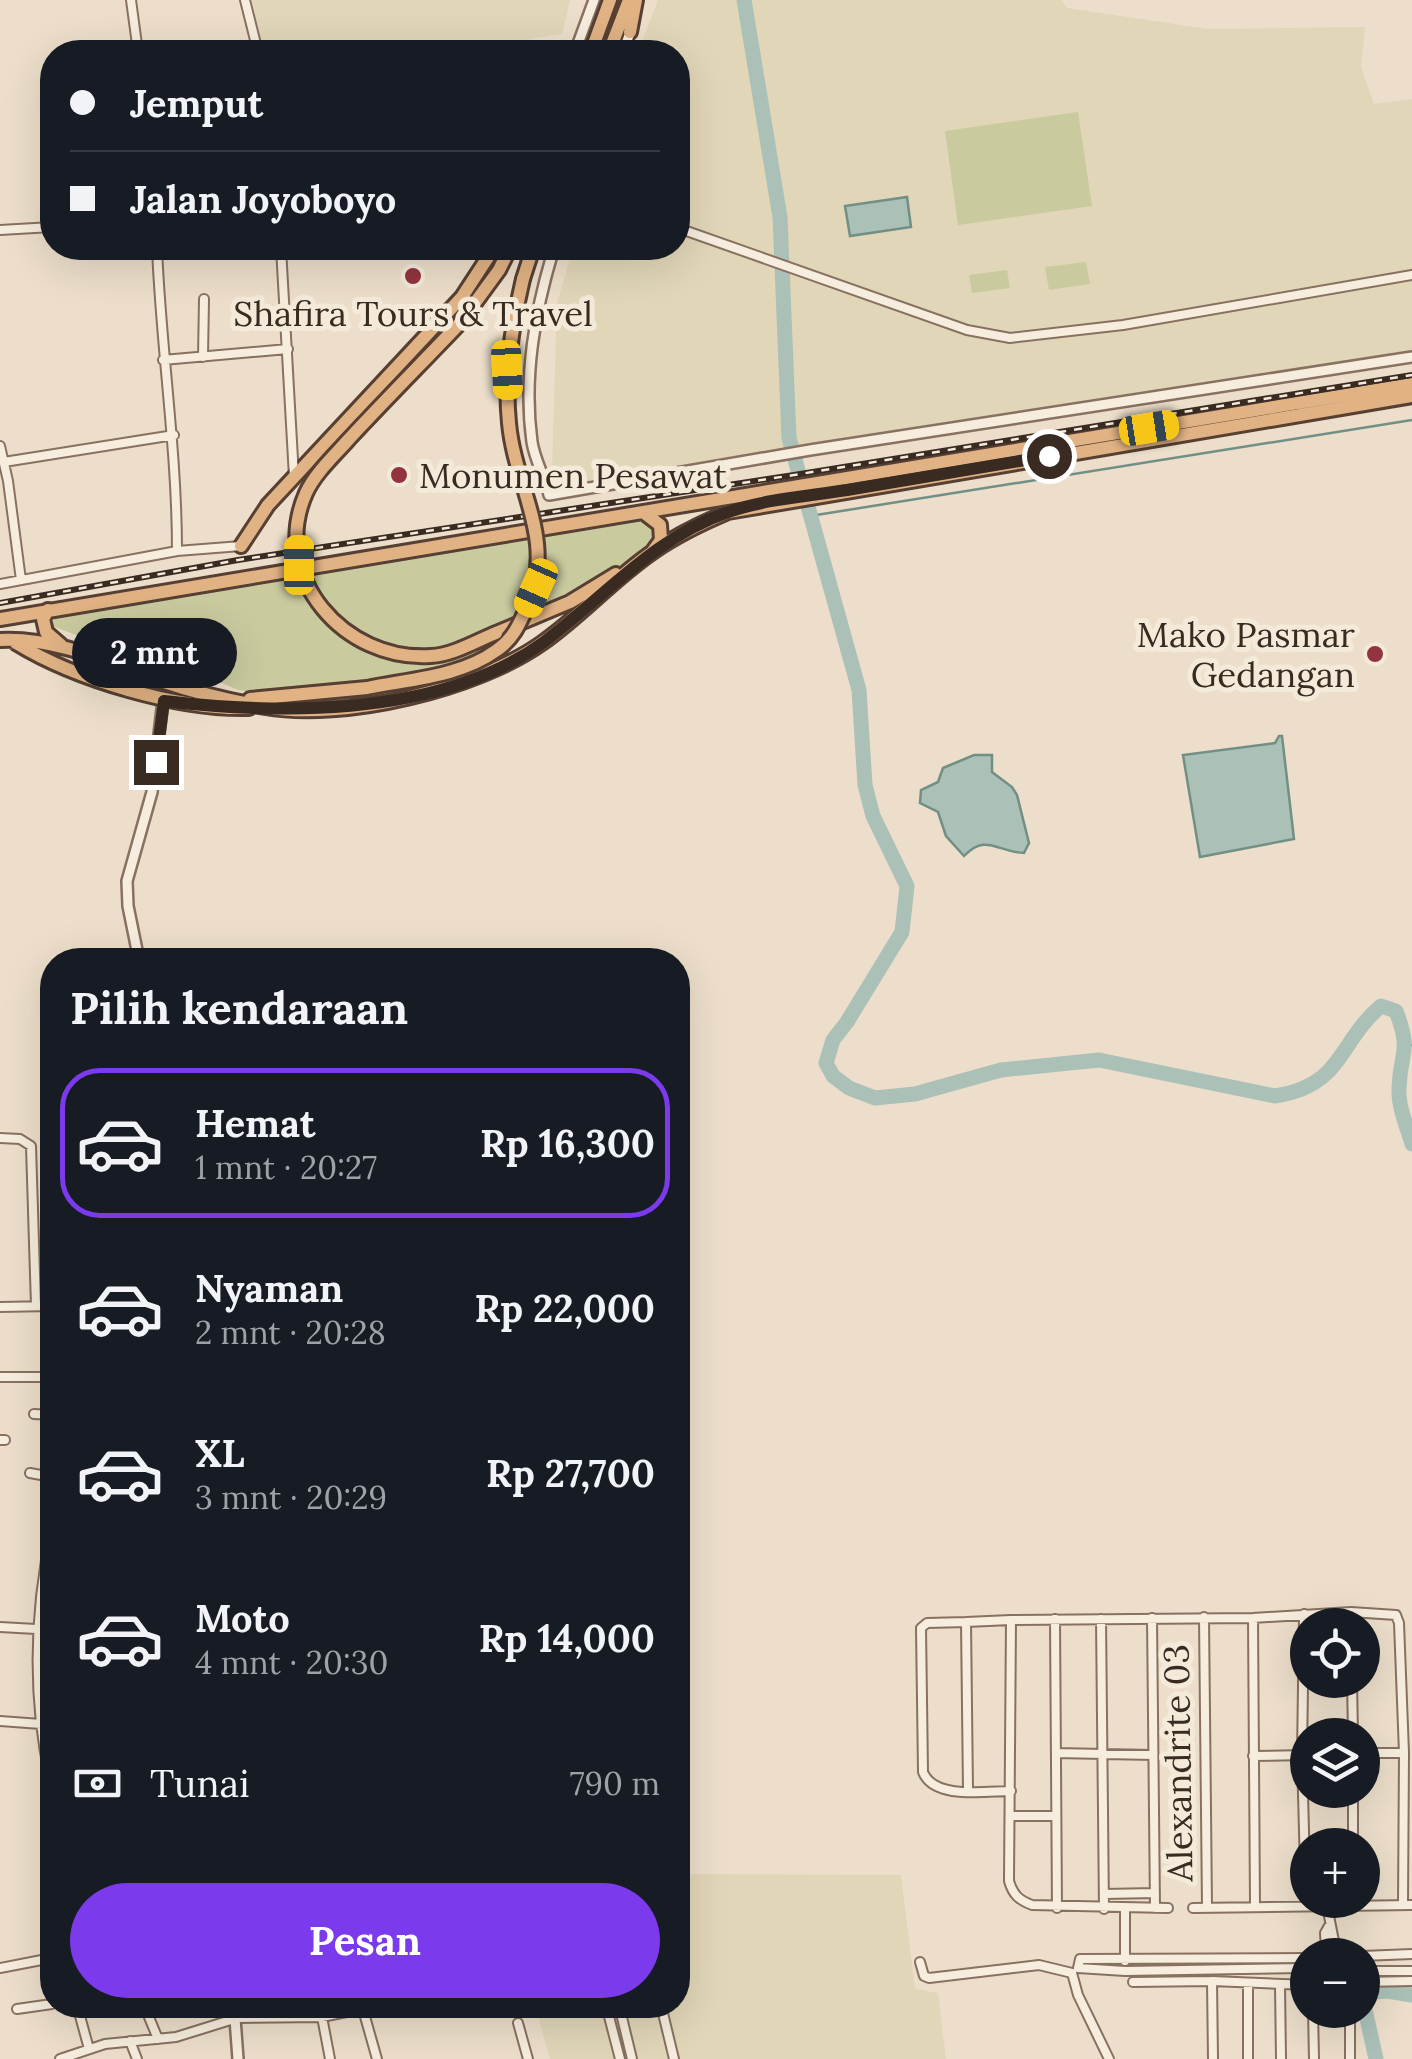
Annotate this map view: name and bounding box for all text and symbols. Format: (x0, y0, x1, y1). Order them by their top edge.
text: Jemput (130, 79, 263, 127)
text: Jalan Joyoboyo (130, 175, 396, 223)
marker: Shafira Tours & Travel (402, 265, 424, 287)
place label: Shafira Tours & Travel (233, 291, 593, 336)
car (490, 339, 524, 401)
car (1117, 408, 1181, 448)
route start (1027, 434, 1072, 479)
place label: Monumen Pesawat (419, 453, 727, 498)
marker: Monumen Pesawat (388, 464, 410, 486)
car (284, 535, 314, 595)
car (510, 554, 562, 622)
place label: Mako Pasmar Gedangan (1137, 612, 1355, 697)
callout: 2 mnt (74, 617, 238, 687)
text: 2 mnt (110, 632, 199, 673)
marker: Mako Pasmar Gedangan (1364, 643, 1386, 665)
route end (134, 740, 179, 785)
text: Pilih kendaraan (70, 979, 408, 1036)
icon: car (75, 1098, 165, 1188)
text: Hemat (195, 1099, 316, 1147)
text: Rp 16,300 (480, 1119, 655, 1167)
text: 1 mnt · 20:27 (195, 1147, 377, 1188)
icon: car (75, 1263, 165, 1353)
text: Nyaman (195, 1264, 343, 1312)
text: Rp 22,000 (474, 1284, 655, 1332)
text: 2 mnt · 20:28 (195, 1312, 386, 1353)
icon: car (75, 1428, 165, 1518)
text: XL (195, 1429, 245, 1477)
text: Rp 27,700 (486, 1449, 655, 1497)
text: 3 mnt · 20:29 (195, 1477, 387, 1518)
icon: car (75, 1593, 165, 1683)
text: Moto (195, 1594, 290, 1642)
map controls (1290, 1608, 1380, 2028)
button: locate (1290, 1608, 1380, 1698)
text: Rp 14,000 (479, 1614, 655, 1662)
text: 4 mnt · 20:30 (195, 1642, 388, 1683)
street label: Alexandrite 03 (1153, 1644, 1203, 1883)
button: layers (1290, 1718, 1380, 1808)
icon: cash (70, 1756, 125, 1811)
text: Tunai (150, 1759, 250, 1807)
text: 790 m (570, 1763, 660, 1804)
button: + (1290, 1828, 1380, 1918)
button: Pesan (70, 1883, 660, 1998)
button: − (1290, 1938, 1380, 2028)

